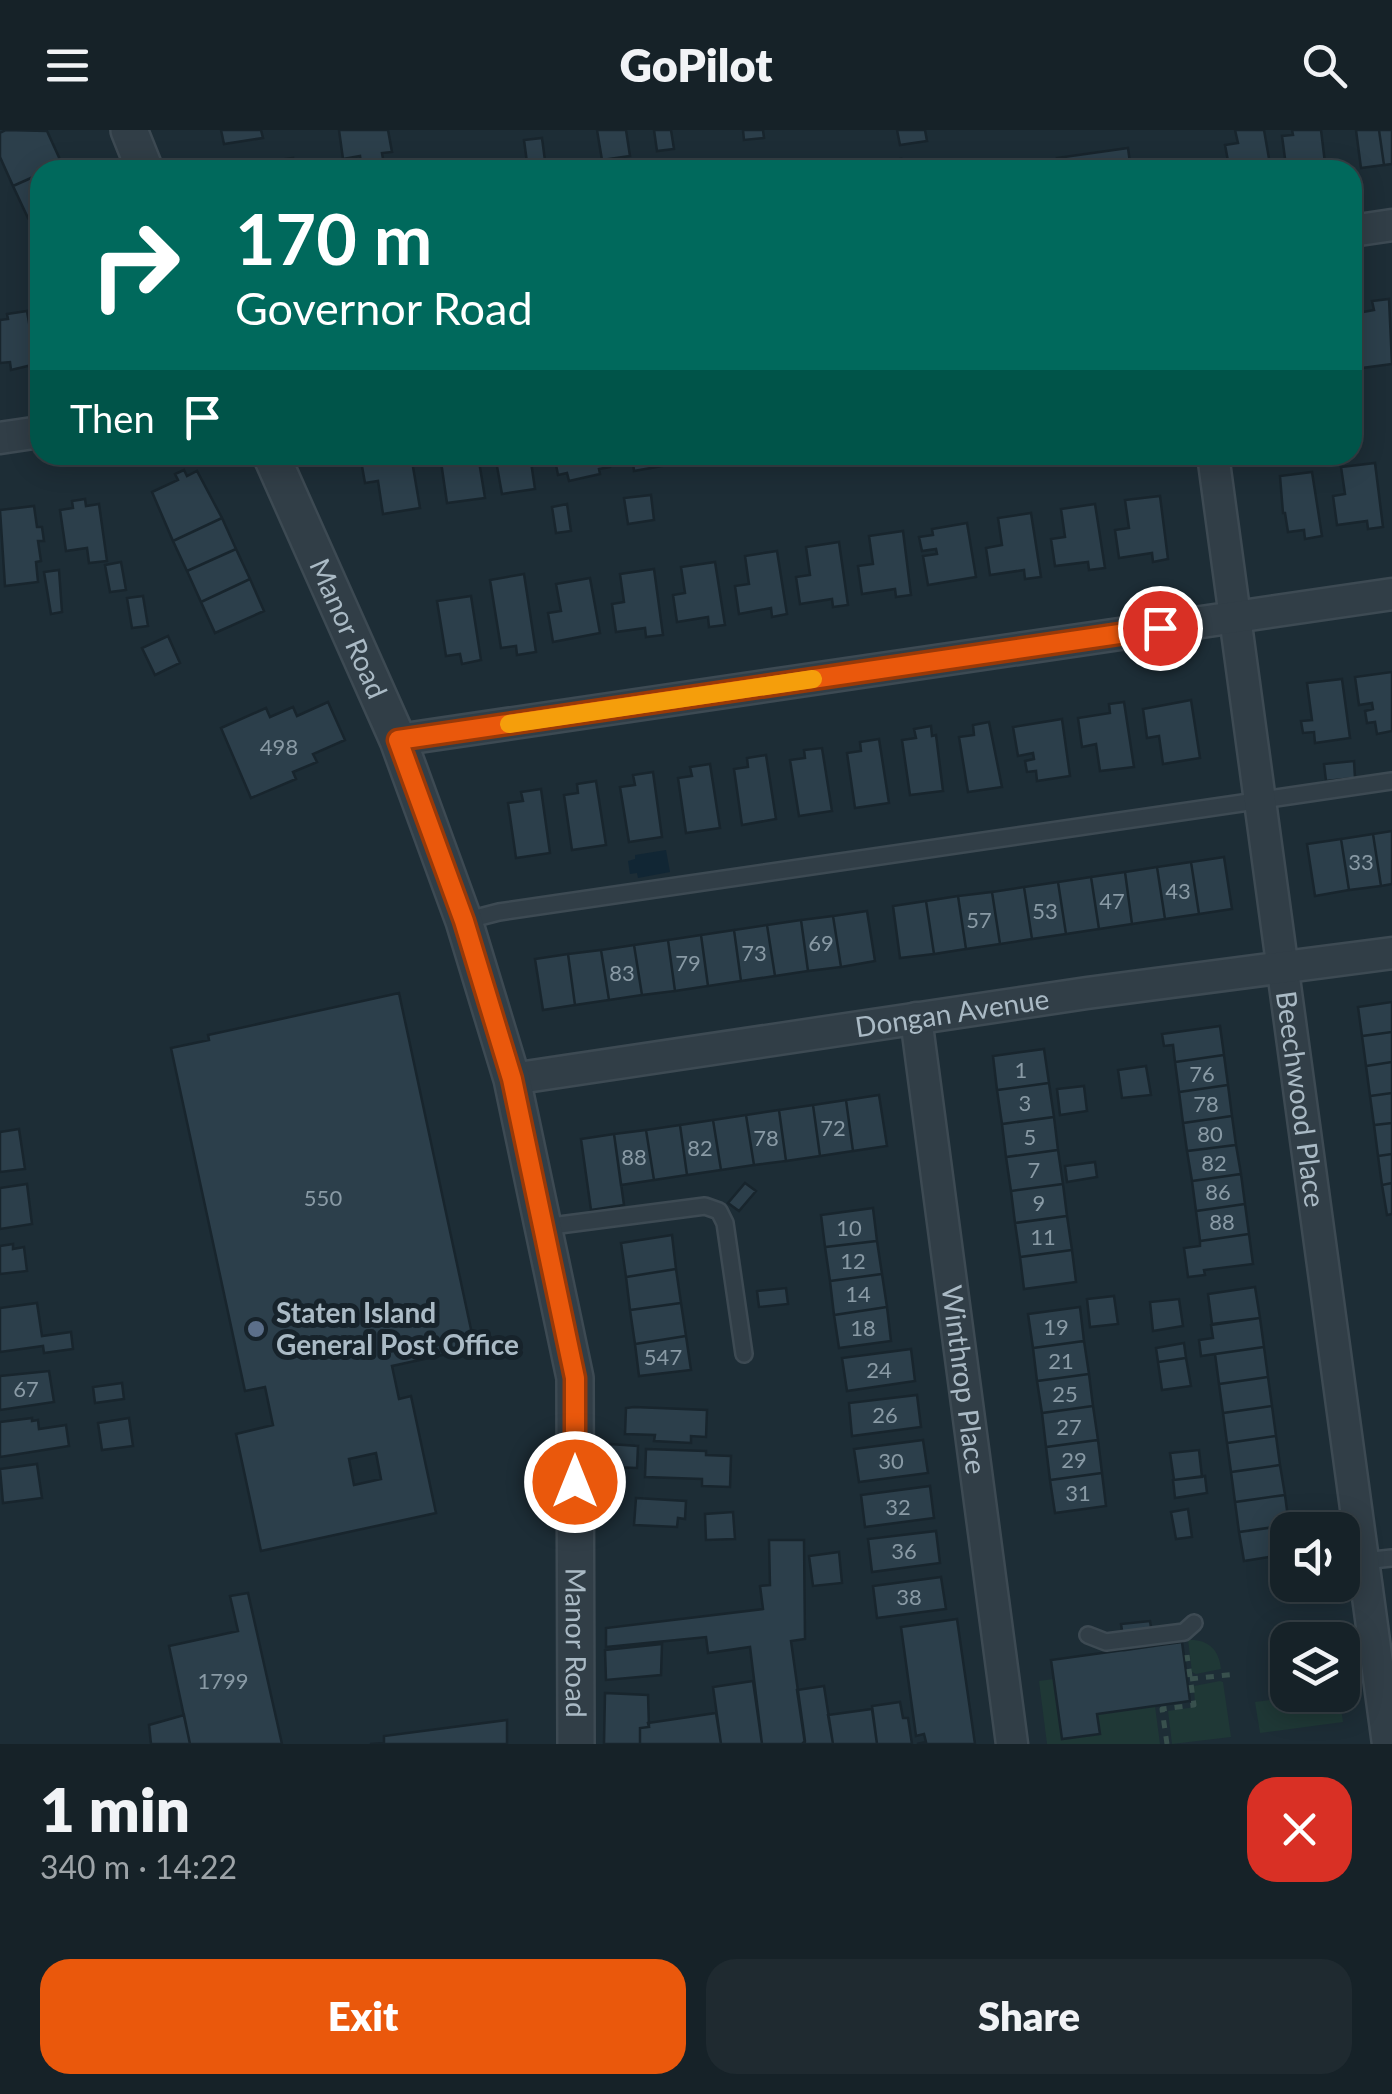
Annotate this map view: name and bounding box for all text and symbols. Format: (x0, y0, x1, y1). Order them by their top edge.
icon: menu (40, 38, 95, 93)
text: GoPilot (620, 38, 772, 92)
icon: search (1297, 38, 1352, 93)
text: 170 m (235, 196, 432, 280)
icon: right (70, 200, 200, 330)
text: Governor Road (235, 281, 533, 335)
icon: arrive (175, 390, 230, 445)
text: Then (70, 395, 155, 441)
street label: Manor Road (303, 553, 395, 704)
pin (1118, 586, 1203, 671)
icon: arrive (1133, 601, 1188, 656)
house number: 498 (260, 733, 298, 760)
house number: 33 (1348, 848, 1374, 875)
house number: 43 (1165, 877, 1191, 904)
house number: 47 (1099, 887, 1125, 914)
house number: 53 (1032, 897, 1058, 924)
house number: 57 (966, 906, 992, 933)
house number: 69 (808, 929, 834, 956)
house number: 73 (741, 939, 767, 966)
house number: 79 (675, 949, 701, 976)
house number: 83 (609, 959, 635, 986)
street label: Dongan Avenue (853, 981, 1051, 1043)
street label: Beechwood Place (1270, 989, 1333, 1209)
house number: 1 (1015, 1056, 1027, 1083)
house number: 76 (1189, 1060, 1215, 1087)
house number: 3 (1019, 1089, 1031, 1116)
house number: 78 (1193, 1090, 1219, 1117)
house number: 72 (820, 1114, 846, 1141)
house number: 80 (1197, 1120, 1223, 1147)
house number: 5 (1024, 1123, 1036, 1150)
house number: 78 (753, 1124, 779, 1151)
house number: 82 (687, 1134, 713, 1161)
house number: 88 (621, 1143, 647, 1170)
house number: 82 (1201, 1149, 1227, 1176)
house number: 7 (1028, 1156, 1040, 1183)
house number: 86 (1205, 1178, 1231, 1205)
house number: 550 (304, 1184, 342, 1211)
house number: 9 (1033, 1189, 1045, 1216)
house number: 88 (1209, 1208, 1235, 1235)
house number: 10 (836, 1214, 862, 1241)
house number: 11 (1030, 1223, 1056, 1250)
house number: 12 (840, 1247, 866, 1274)
house number: 14 (845, 1280, 871, 1307)
street label: Winthrop Place (936, 1283, 994, 1476)
place label: Staten Island General Post Office (276, 1295, 519, 1361)
house number: 19 (1043, 1313, 1069, 1340)
house number: 18 (850, 1314, 876, 1341)
marker: Staten Island General Post Office (245, 1318, 267, 1340)
house number: 547 (644, 1343, 682, 1370)
house number: 21 (1048, 1347, 1074, 1374)
house number: 24 (866, 1356, 892, 1383)
house number: 67 (13, 1375, 39, 1402)
house number: 25 (1052, 1380, 1078, 1407)
house number: 26 (872, 1401, 898, 1428)
house number: 27 (1056, 1413, 1082, 1440)
position arrow (523, 1430, 627, 1534)
house number: 29 (1061, 1446, 1087, 1473)
house number: 30 (878, 1447, 904, 1474)
house number: 31 (1065, 1479, 1091, 1506)
house number: 32 (885, 1493, 911, 1520)
map controls (1270, 1512, 1360, 1712)
button: sound (1270, 1512, 1360, 1602)
house number: 36 (891, 1537, 917, 1564)
street label: Manor Road (560, 1568, 594, 1718)
house number: 38 (896, 1583, 922, 1610)
button: layers (1270, 1622, 1360, 1712)
house number: 1799 (197, 1667, 249, 1694)
text: 1 min (40, 1773, 190, 1845)
button: close (1247, 1777, 1352, 1882)
text: 340 m · 14:22 (40, 1847, 237, 1886)
button: Exit (40, 1959, 686, 2074)
button: Share (706, 1959, 1352, 2074)

